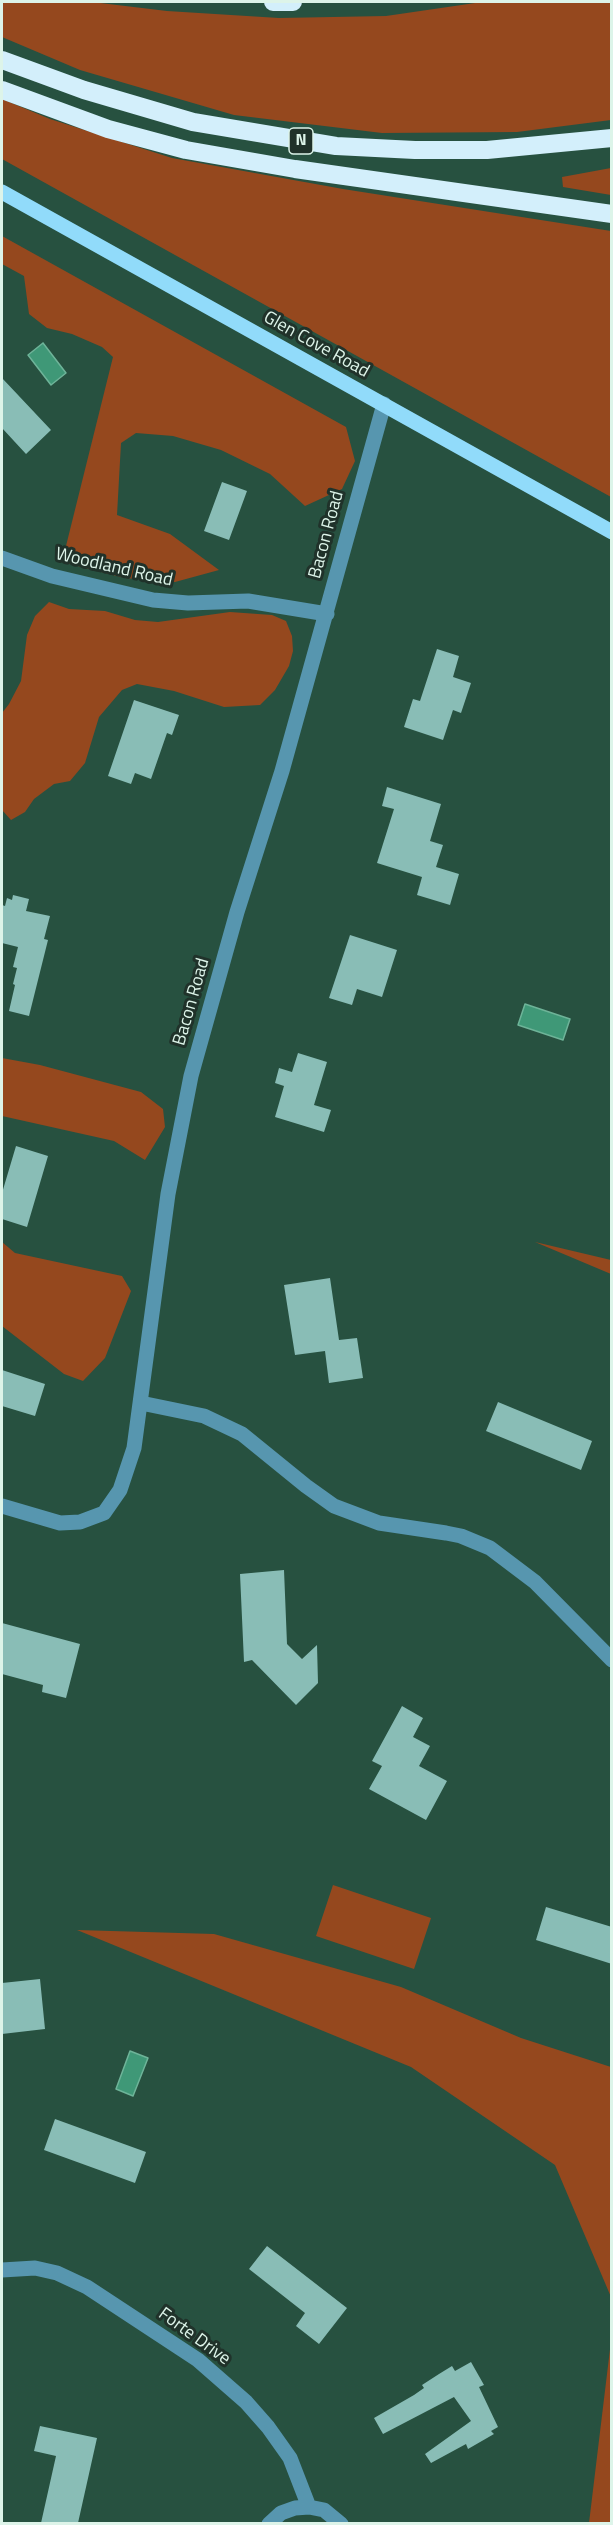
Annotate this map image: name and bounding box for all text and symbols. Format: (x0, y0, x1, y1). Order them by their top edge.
road number: N (289, 128, 313, 154)
street label: Glen Cove Road (259, 307, 373, 383)
street label: Bacon Road (305, 489, 349, 581)
street label: Woodland Road (53, 544, 175, 592)
street label: Bacon Road (169, 956, 215, 1048)
street label: Forte Drive (154, 2304, 234, 2370)

